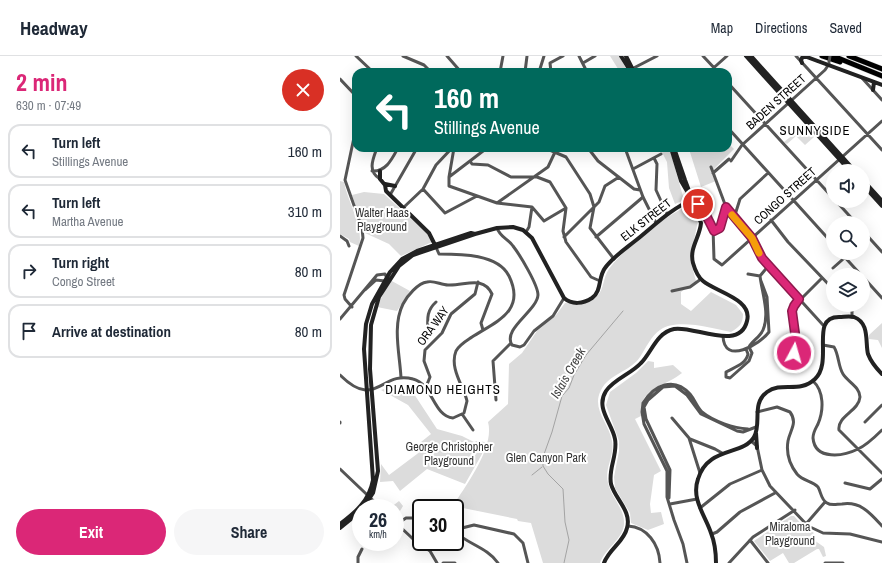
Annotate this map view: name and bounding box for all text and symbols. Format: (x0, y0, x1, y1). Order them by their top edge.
text: Headway (20, 15, 88, 41)
text: Map (711, 19, 733, 37)
text: Directions (755, 19, 807, 37)
text: Saved (829, 19, 862, 37)
text: 2 min (16, 66, 67, 98)
button: close (282, 69, 324, 111)
street label: BADEN STREET (743, 71, 809, 133)
text: 160 m (434, 79, 499, 117)
icon: left (368, 84, 420, 136)
text: 630 m · 07:49 (16, 97, 81, 114)
text: Stillings Avenue (434, 115, 540, 140)
district label: SUNNYSIDE (779, 122, 851, 139)
text: Turn left (52, 132, 100, 153)
icon: left (18, 140, 40, 162)
text: 160 m (288, 141, 322, 162)
text: Stillings Avenue (52, 153, 128, 170)
street label: CONGO STREET (750, 164, 820, 228)
map controls (826, 164, 870, 312)
button: sound (826, 164, 870, 208)
pin (681, 187, 715, 221)
text: Turn left (52, 192, 100, 213)
icon: arrive (687, 193, 709, 215)
street label: ELK STREET (617, 195, 675, 245)
icon: left (18, 200, 40, 222)
text: 310 m (288, 201, 322, 222)
park label: Walter Haas Playground (355, 205, 409, 235)
text: Martha Avenue (52, 213, 124, 230)
button: search (826, 216, 870, 260)
text: Turn right (52, 252, 109, 273)
icon: right (18, 260, 40, 282)
text: 80 m (295, 261, 322, 282)
button: layers (826, 268, 870, 312)
text: Congo Street (52, 273, 115, 290)
street label: ORA WAY (413, 303, 453, 349)
icon: arrive (18, 320, 40, 342)
text: Arrive at destination (52, 321, 171, 342)
text: 80 m (295, 321, 322, 342)
position arrow (773, 332, 815, 374)
water label: Islais Creek (547, 344, 590, 402)
district label: DIAMOND HEIGHTS (385, 381, 501, 398)
park label: George Christopher Playground (406, 439, 493, 469)
park label: Glen Canyon Park (506, 450, 586, 466)
speed limit sign: 30 (412, 499, 464, 551)
text: 26 (369, 506, 387, 533)
button: Exit (16, 509, 166, 555)
button: Share (174, 509, 324, 555)
park label: Miraloma Playground (765, 519, 815, 549)
text: km/h (369, 528, 387, 541)

